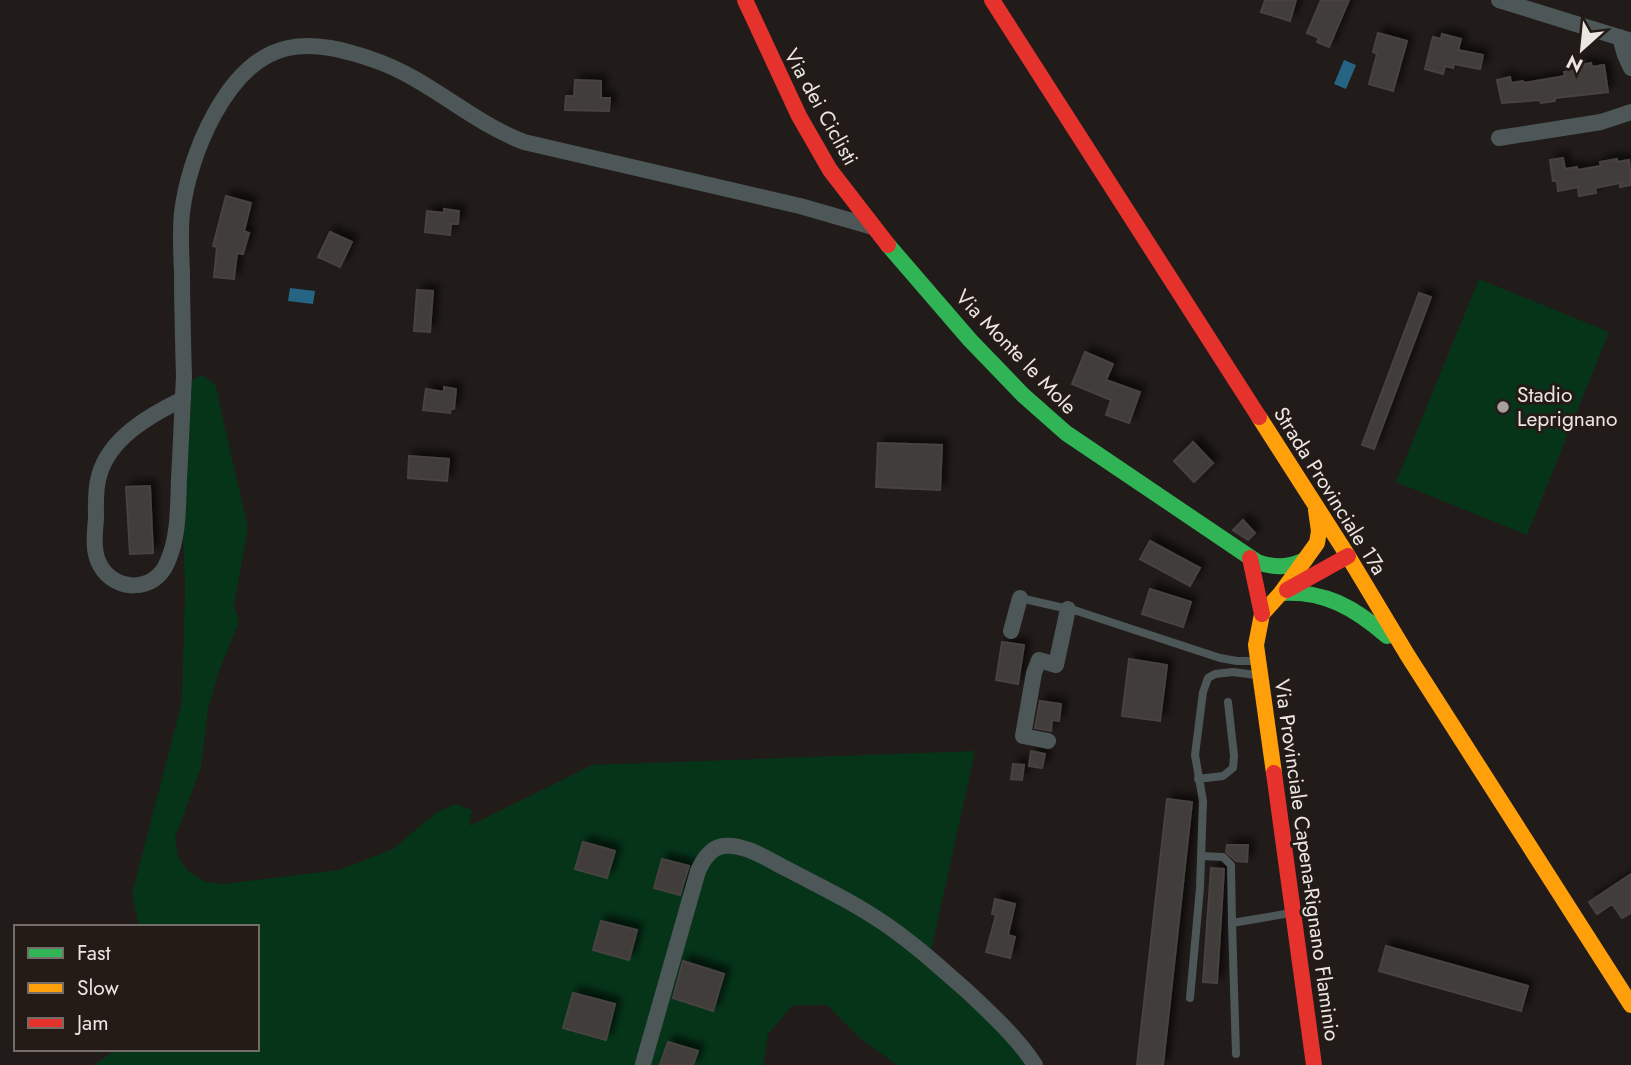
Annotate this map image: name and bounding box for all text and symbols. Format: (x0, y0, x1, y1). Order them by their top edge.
north arrow (1547, 14, 1617, 84)
street label: Via dei Ciclisti (777, 43, 865, 171)
text: N (1562, 48, 1587, 79)
street label: Via Monte le Mole (948, 283, 1084, 421)
place label: Stadio Leprignano (1517, 380, 1618, 434)
marker: Stadio Leprignano (1495, 399, 1511, 415)
street label: Strada Provinciale 17a (1266, 401, 1394, 581)
street label: Via Provinciale Capena-Rignano Flaminio (1267, 677, 1347, 1043)
legend (14, 925, 259, 1051)
text: Fast (77, 938, 110, 968)
text: Slow (77, 973, 119, 1003)
text: Jam (74, 1008, 109, 1038)

